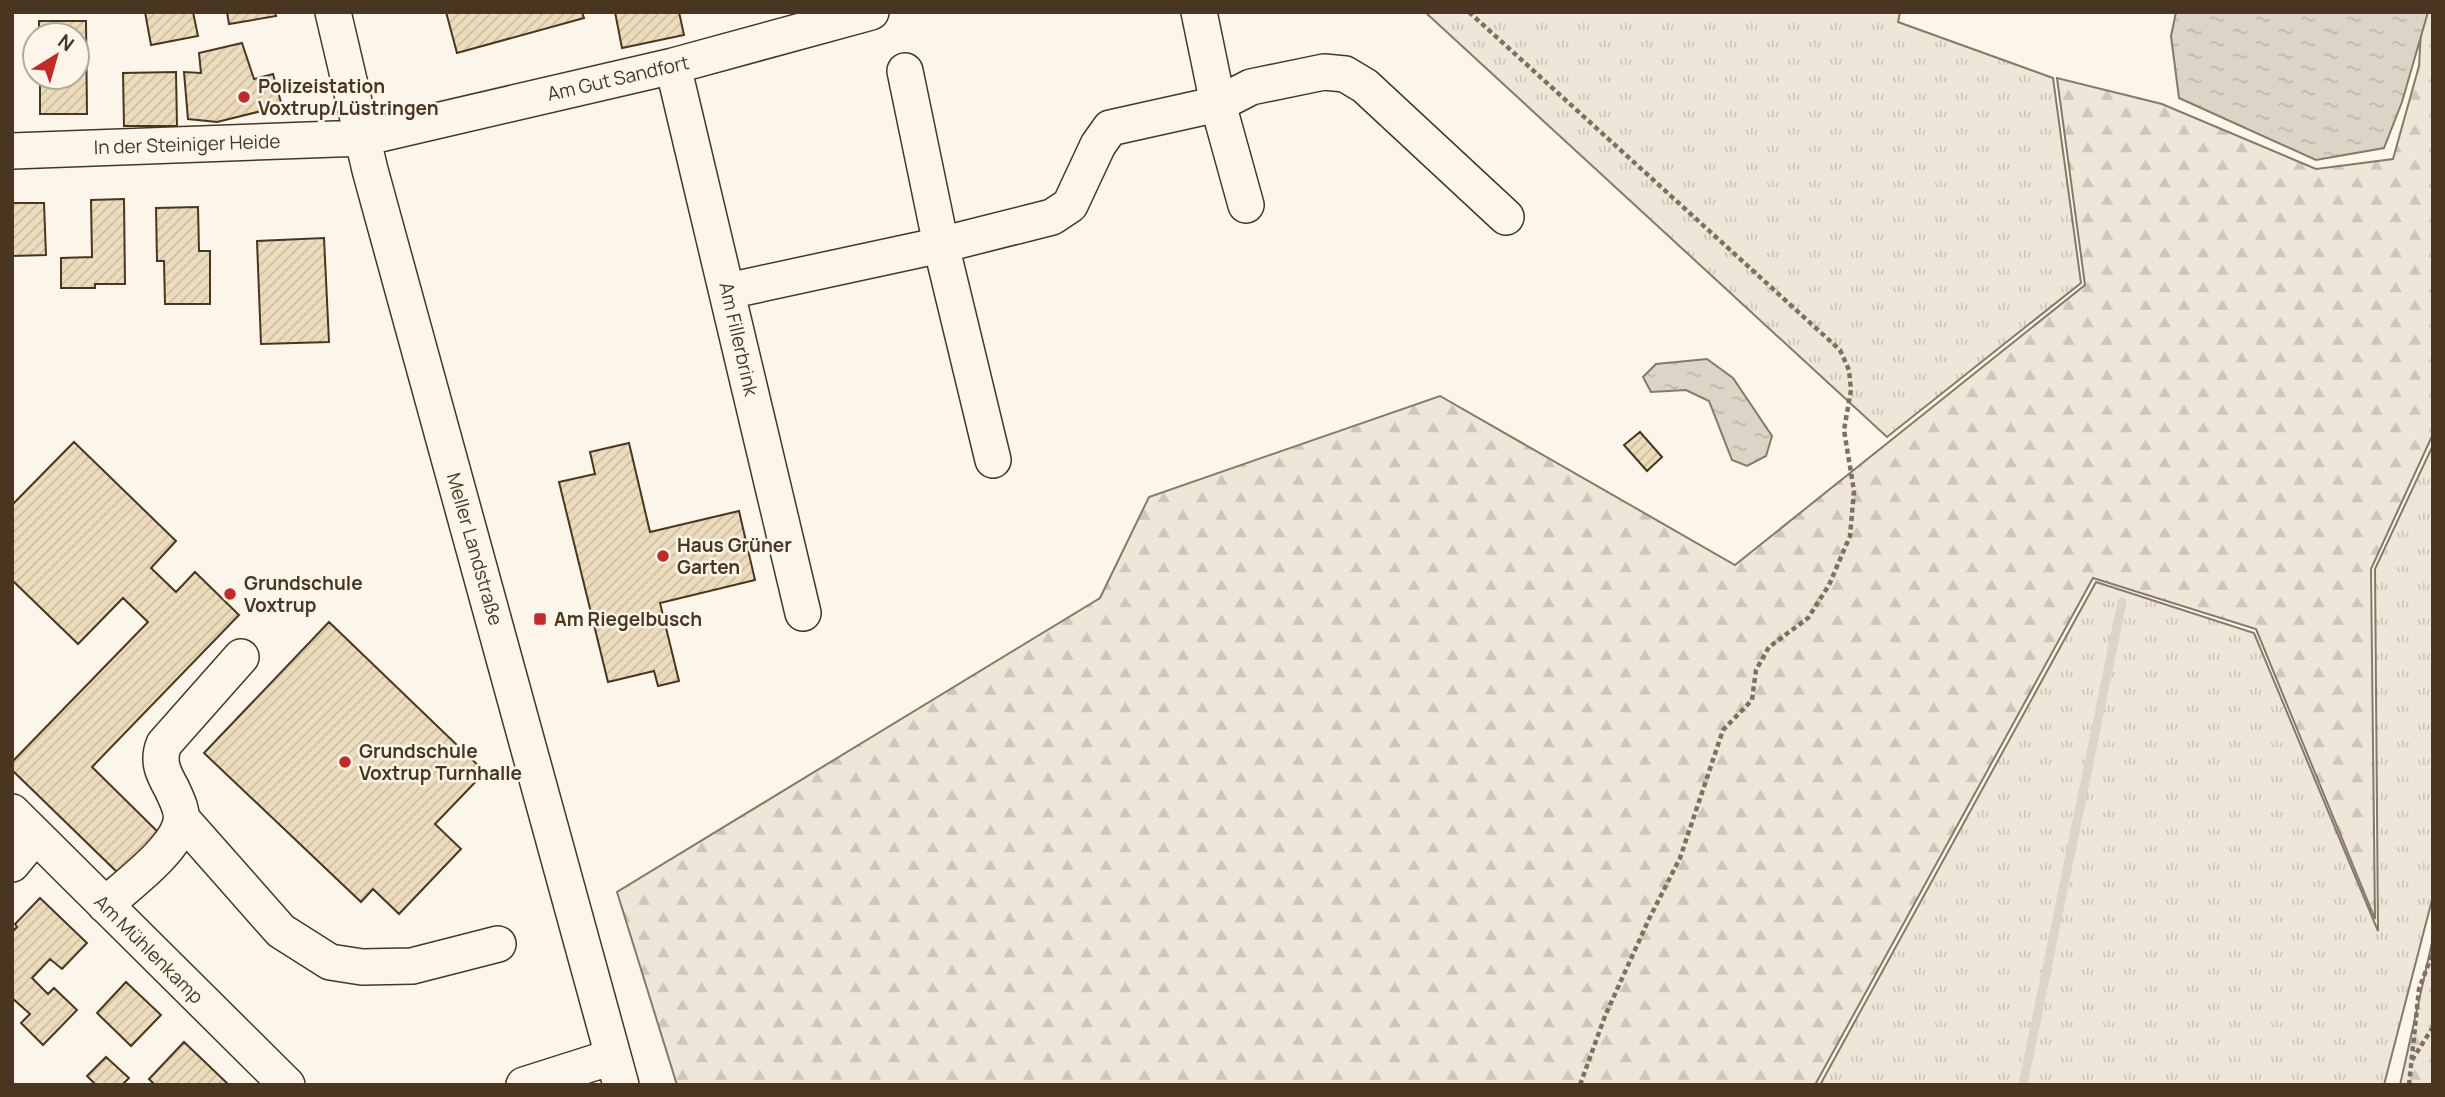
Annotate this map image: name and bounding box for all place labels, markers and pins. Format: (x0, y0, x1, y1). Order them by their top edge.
place label: Polizeistation Voxtrup/Lüstringen (258, 73, 439, 121)
marker: Polizeistation Voxtrup/Lüstringen (236, 89, 252, 105)
place label: Haus Grüner Garten (677, 532, 792, 580)
marker: Haus Grüner Garten (655, 548, 671, 564)
place label: Grundschule Voxtrup (244, 570, 363, 618)
marker: Grundschule Voxtrup (222, 586, 238, 602)
place label: Am Riegelbusch (554, 606, 702, 632)
marker: Am Riegelbusch (532, 611, 548, 627)
place label: Grundschule Voxtrup Turnhalle (359, 738, 522, 786)
marker: Grundschule Voxtrup Turnhalle (337, 754, 353, 770)

